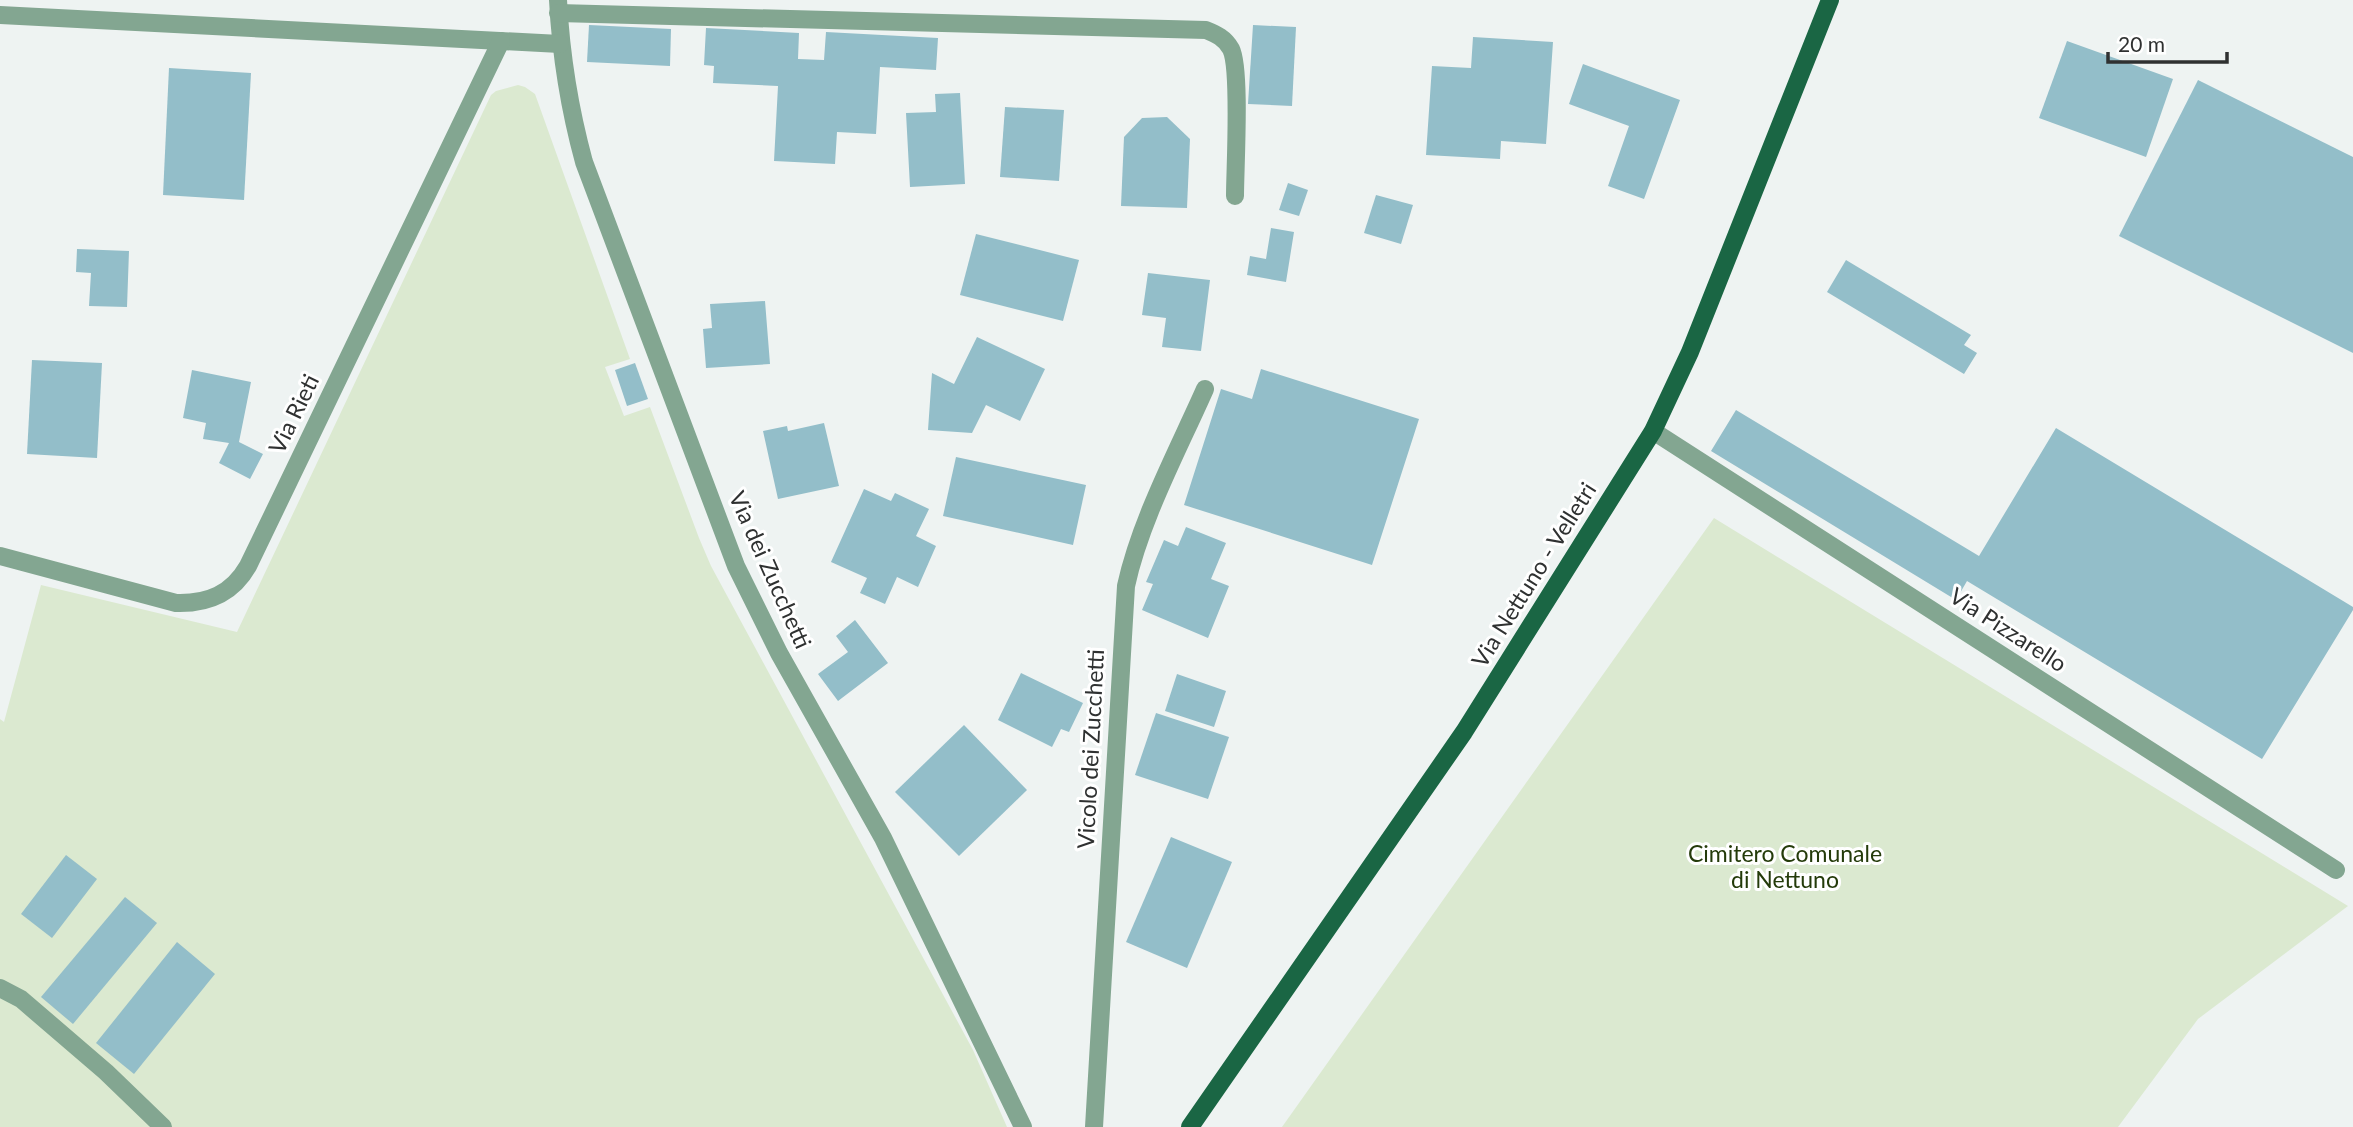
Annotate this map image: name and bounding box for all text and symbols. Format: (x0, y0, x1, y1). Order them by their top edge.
scale bar (2108, 21, 2227, 65)
text: 20 m (2118, 31, 2165, 56)
street label: Via Rieti (262, 369, 324, 458)
street label: Via Nettuno - Velletri (1465, 477, 1601, 672)
street label: Via dei Zucchetti (724, 487, 818, 653)
street label: Via Pizzarello (1945, 581, 2072, 677)
street label: Vicolo dei Zucchetti (1071, 648, 1109, 849)
park label: Cimitero Comunale di Nettuno (1688, 839, 1882, 893)

